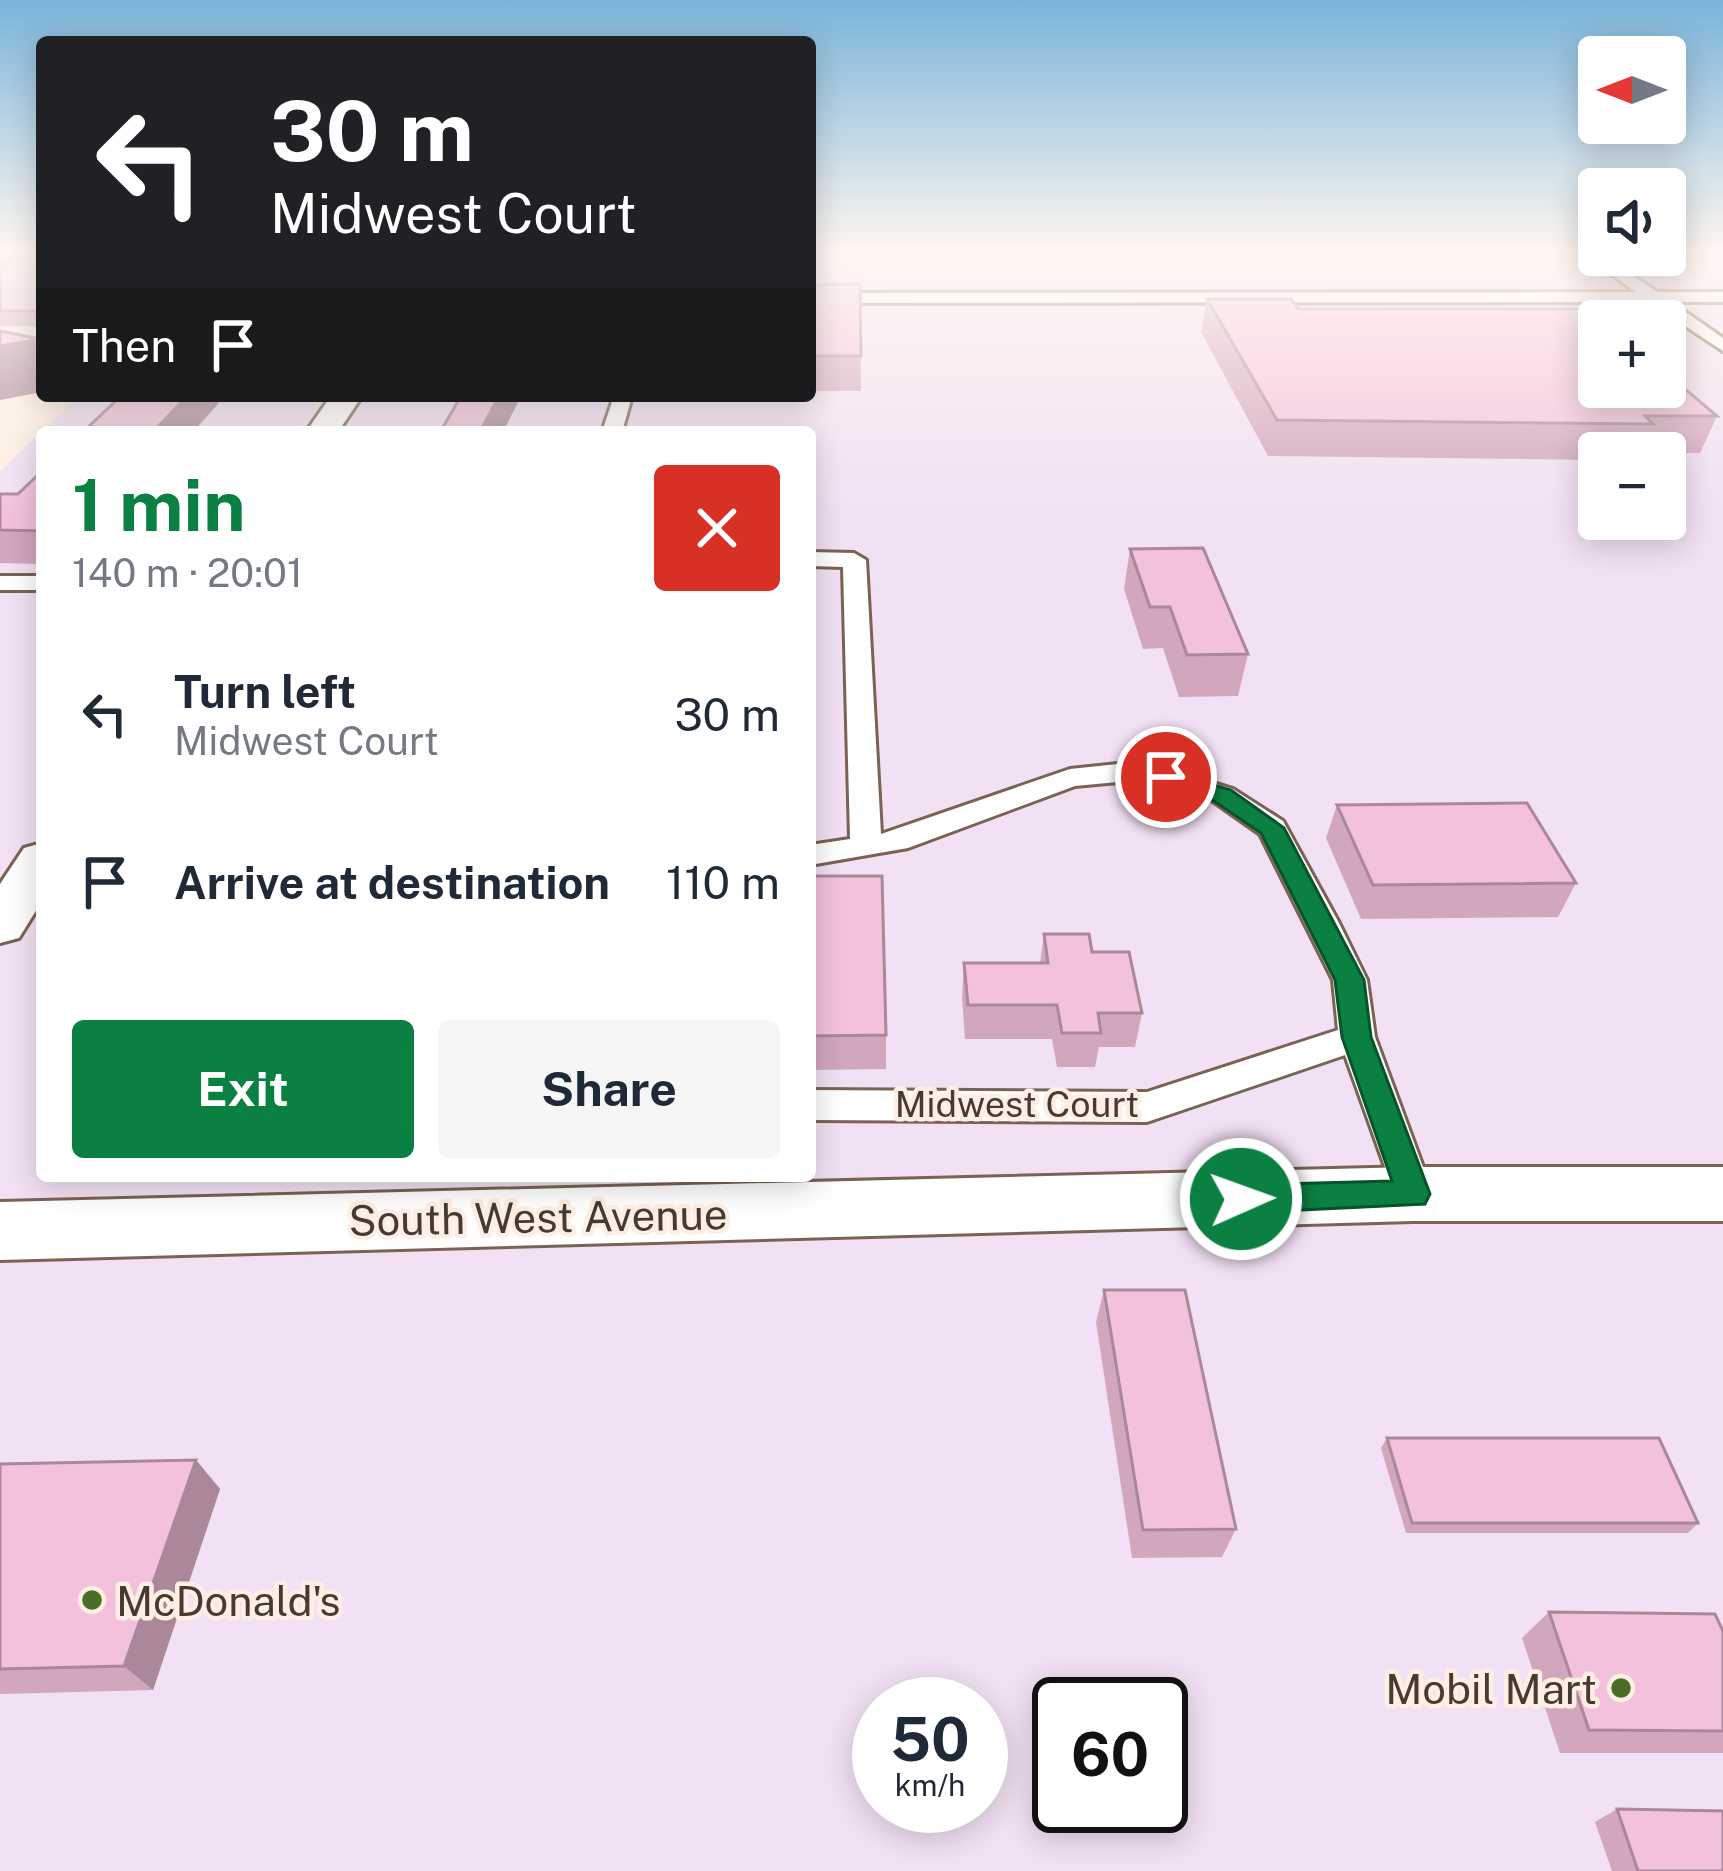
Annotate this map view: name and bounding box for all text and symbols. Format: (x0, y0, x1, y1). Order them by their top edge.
north arrow (1578, 36, 1686, 144)
map controls (1578, 36, 1686, 540)
text: 30 m (270, 81, 474, 180)
icon: left (72, 84, 228, 240)
button: sound (1578, 168, 1686, 276)
text: Midwest Court (270, 182, 637, 245)
button: + (1578, 300, 1686, 408)
icon: arrive (200, 312, 266, 378)
text: Then (72, 319, 176, 372)
button: − (1578, 432, 1686, 540)
text: 1 min (72, 463, 246, 547)
button: close (654, 465, 780, 591)
text: 140 m · 20:01 (72, 550, 303, 596)
text: Turn left (174, 665, 356, 718)
icon: left (72, 681, 138, 747)
text: 30 m (675, 688, 780, 741)
text: Midwest Court (174, 718, 439, 764)
pin (1115, 726, 1217, 828)
icon: arrive (1133, 744, 1199, 810)
icon: arrive (72, 849, 138, 915)
text: Arrive at destination (174, 856, 610, 909)
text: 110 m (666, 856, 780, 909)
button: Exit (72, 1020, 414, 1158)
button: Share (438, 1020, 780, 1158)
street label: Midwest Court (895, 1083, 1139, 1125)
position arrow (1178, 1136, 1304, 1262)
street label: South West Avenue (348, 1189, 728, 1245)
place label: McDonald's (116, 1576, 341, 1625)
marker: McDonald's (79, 1587, 105, 1613)
place label: Mobil Mart (1385, 1664, 1597, 1713)
marker: Mobil Mart (1608, 1675, 1634, 1701)
speed limit sign: 60 (1032, 1677, 1188, 1833)
text: 50 (890, 1704, 970, 1775)
text: km/h (895, 1767, 965, 1803)

